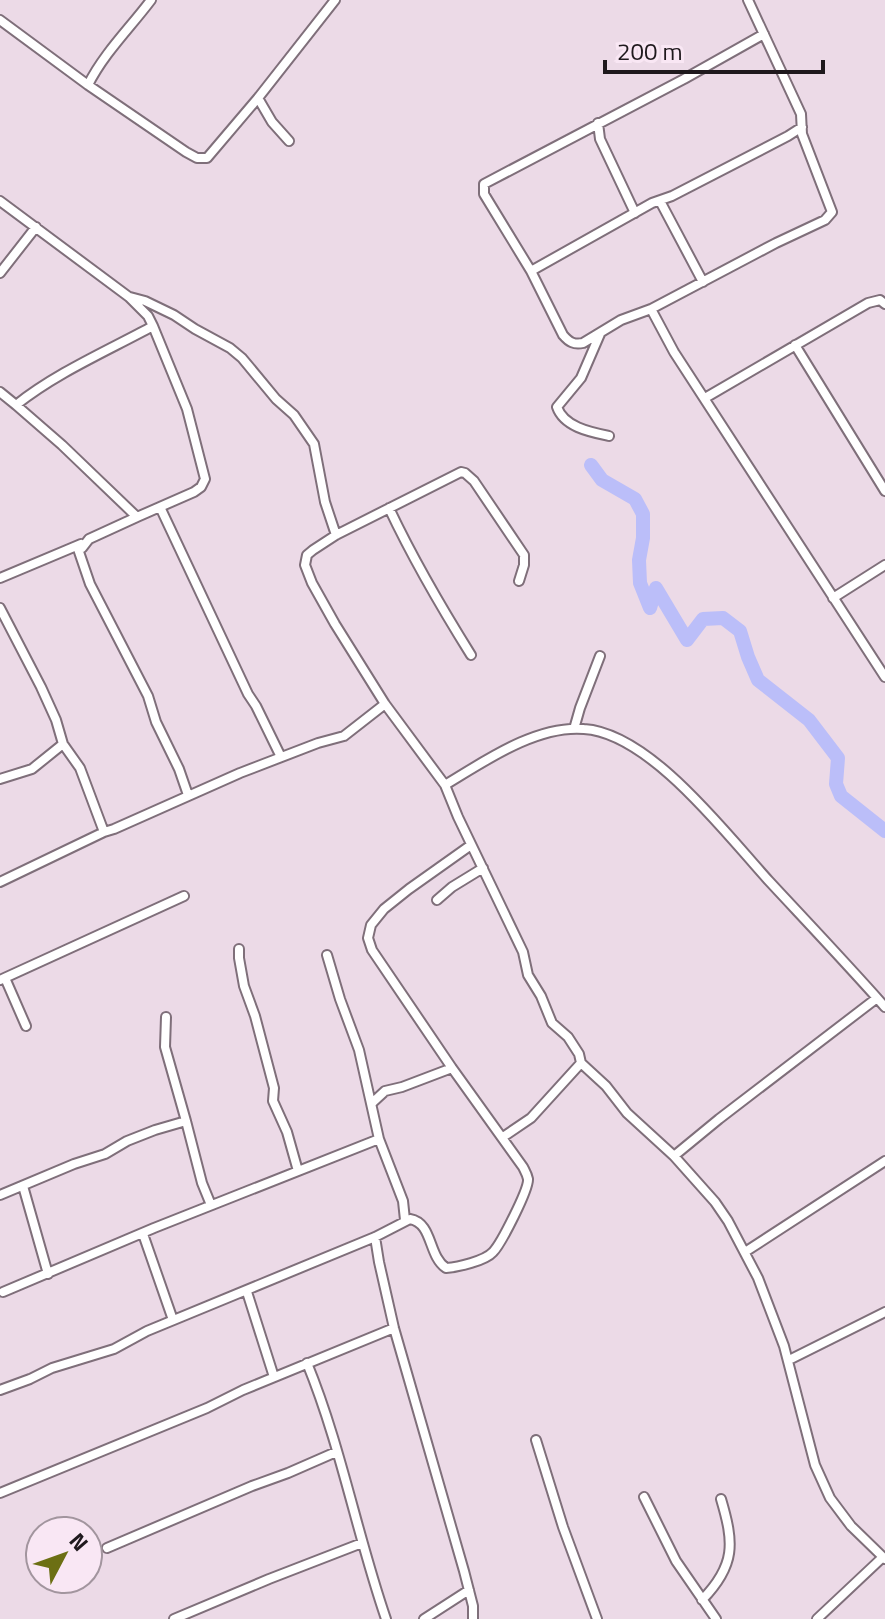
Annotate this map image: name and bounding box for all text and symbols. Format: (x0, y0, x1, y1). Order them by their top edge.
scale bar (605, 24, 823, 74)
text: 200 m (617, 33, 683, 69)
north arrow (24, 1515, 104, 1595)
text: N (61, 1525, 97, 1559)

